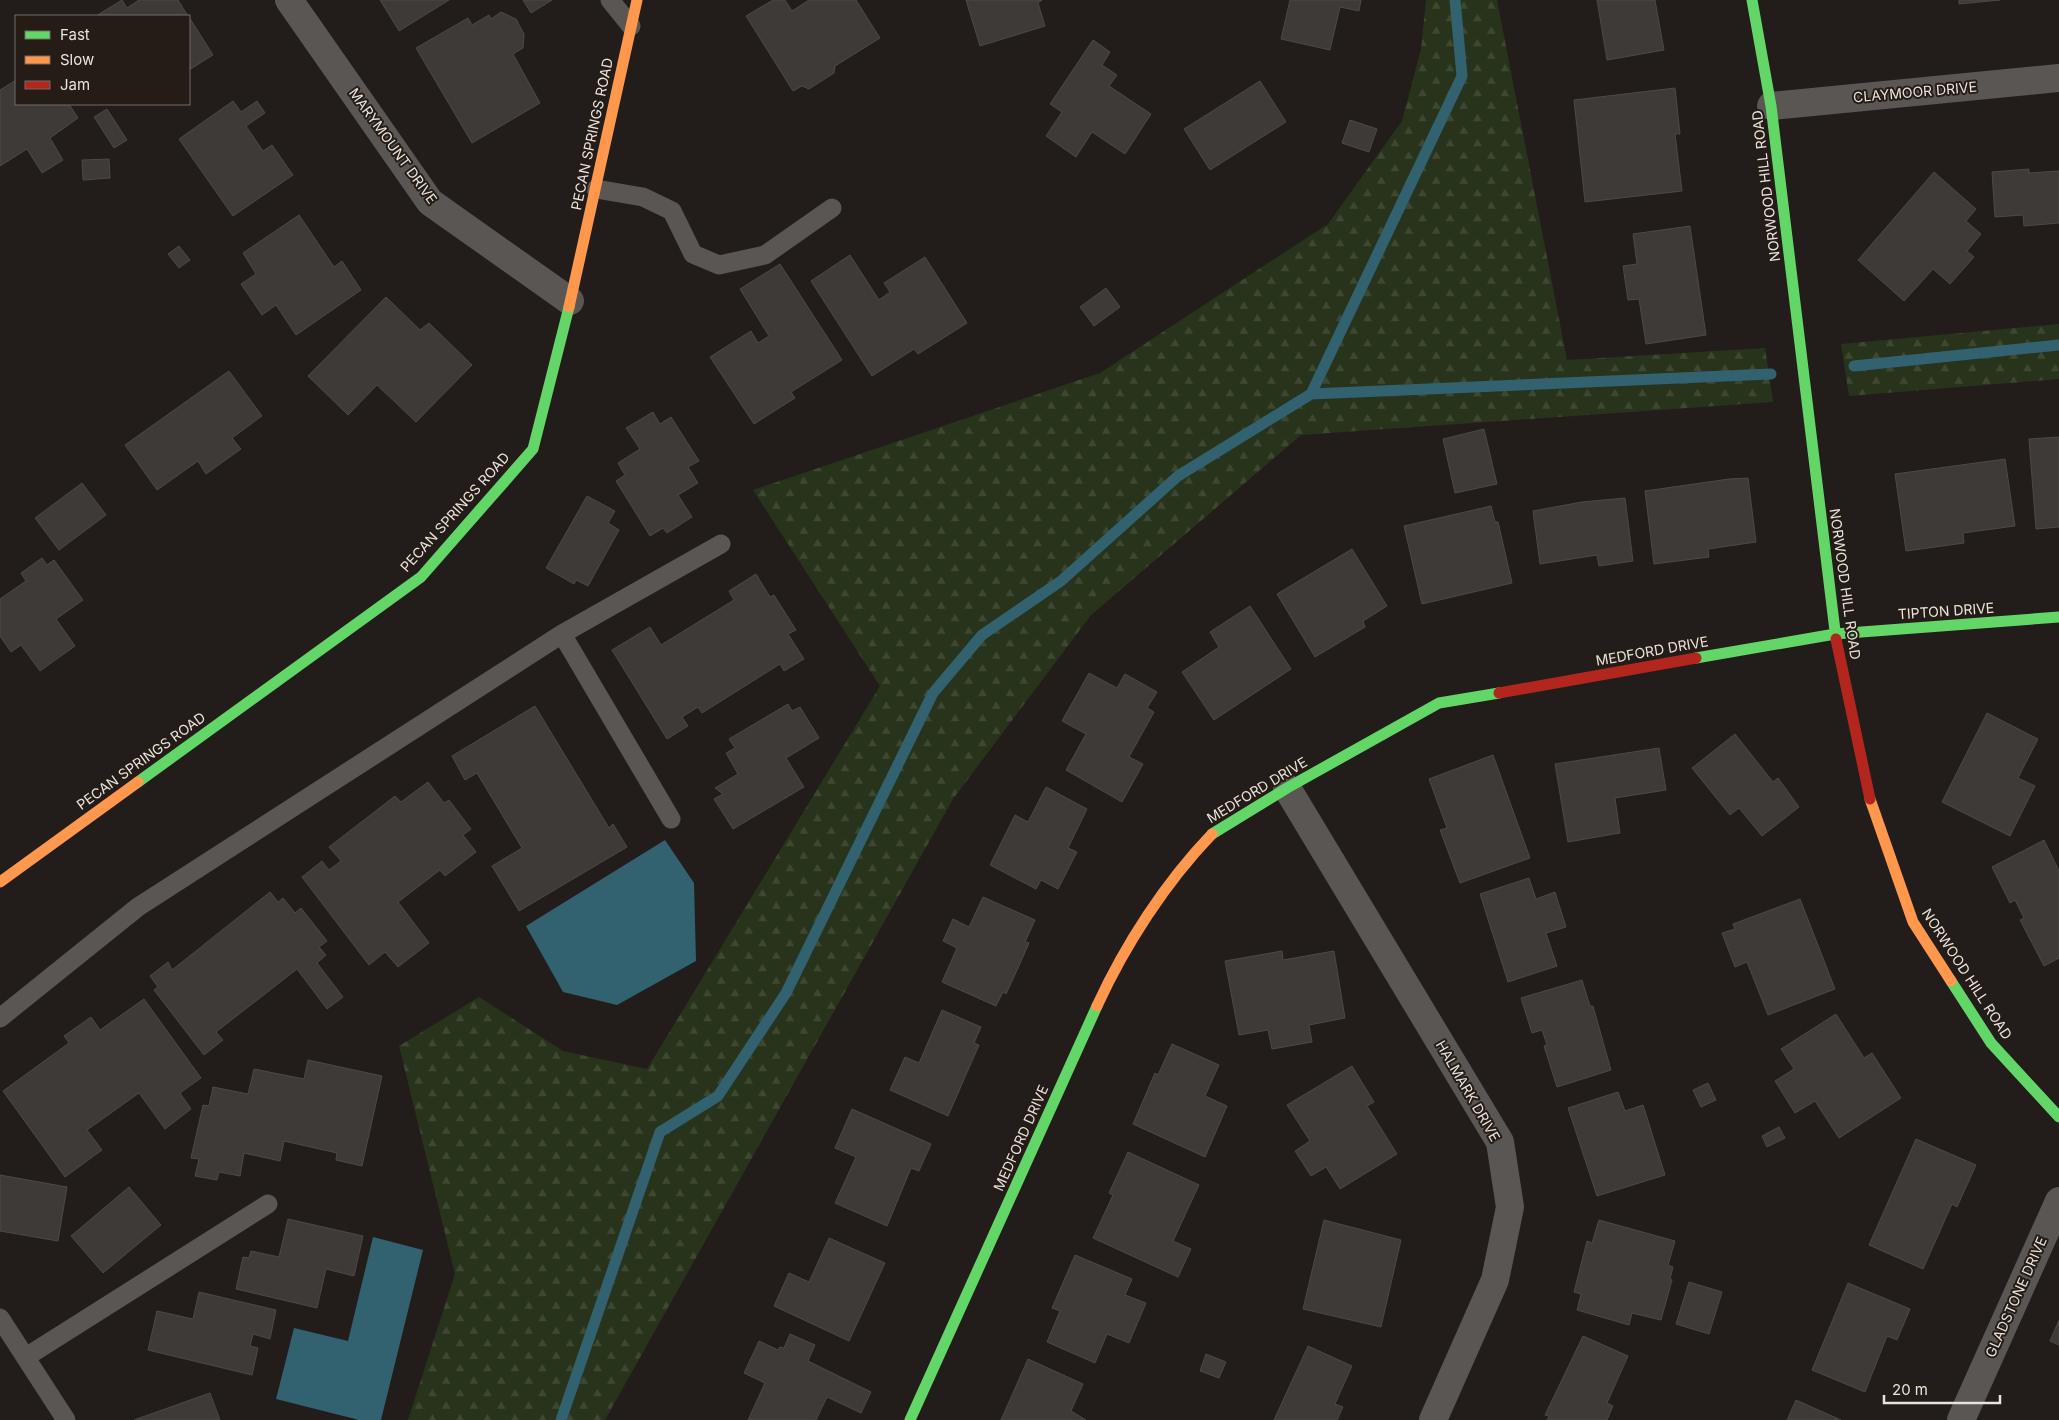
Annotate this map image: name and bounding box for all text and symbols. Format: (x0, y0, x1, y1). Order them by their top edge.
legend (15, 15, 190, 105)
text: Fast (60, 25, 90, 44)
text: Slow (60, 50, 94, 69)
street label: PECAN SPRINGS ROAD (567, 56, 616, 212)
text: Jam (60, 75, 90, 94)
street label: CLAYMOOR DRIVE (1852, 78, 1978, 105)
street label: MARYMOUNT DRIVE (346, 85, 441, 207)
street label: NORWOOD HILL ROAD (1748, 109, 1783, 263)
street label: PECAN SPRINGS ROAD (396, 448, 513, 575)
street label: NORWOOD HILL ROAD (1826, 507, 1865, 661)
street label: TIPTON DRIVE (1897, 599, 1995, 622)
street label: MEDFORD DRIVE (1594, 632, 1710, 669)
street label: PECAN SPRINGS ROAD (73, 708, 208, 813)
street label: MEDFORD DRIVE (1203, 753, 1310, 826)
street label: NORWOOD HILL ROAD (1919, 905, 2016, 1042)
street label: HALMARK DRIVE (1433, 1037, 1504, 1144)
street label: MEDFORD DRIVE (990, 1082, 1052, 1193)
street label: GLADSTONE DRIVE (1981, 1234, 2050, 1360)
scale bar (1884, 1372, 2000, 1404)
text: 20 m (1892, 1380, 1928, 1399)

